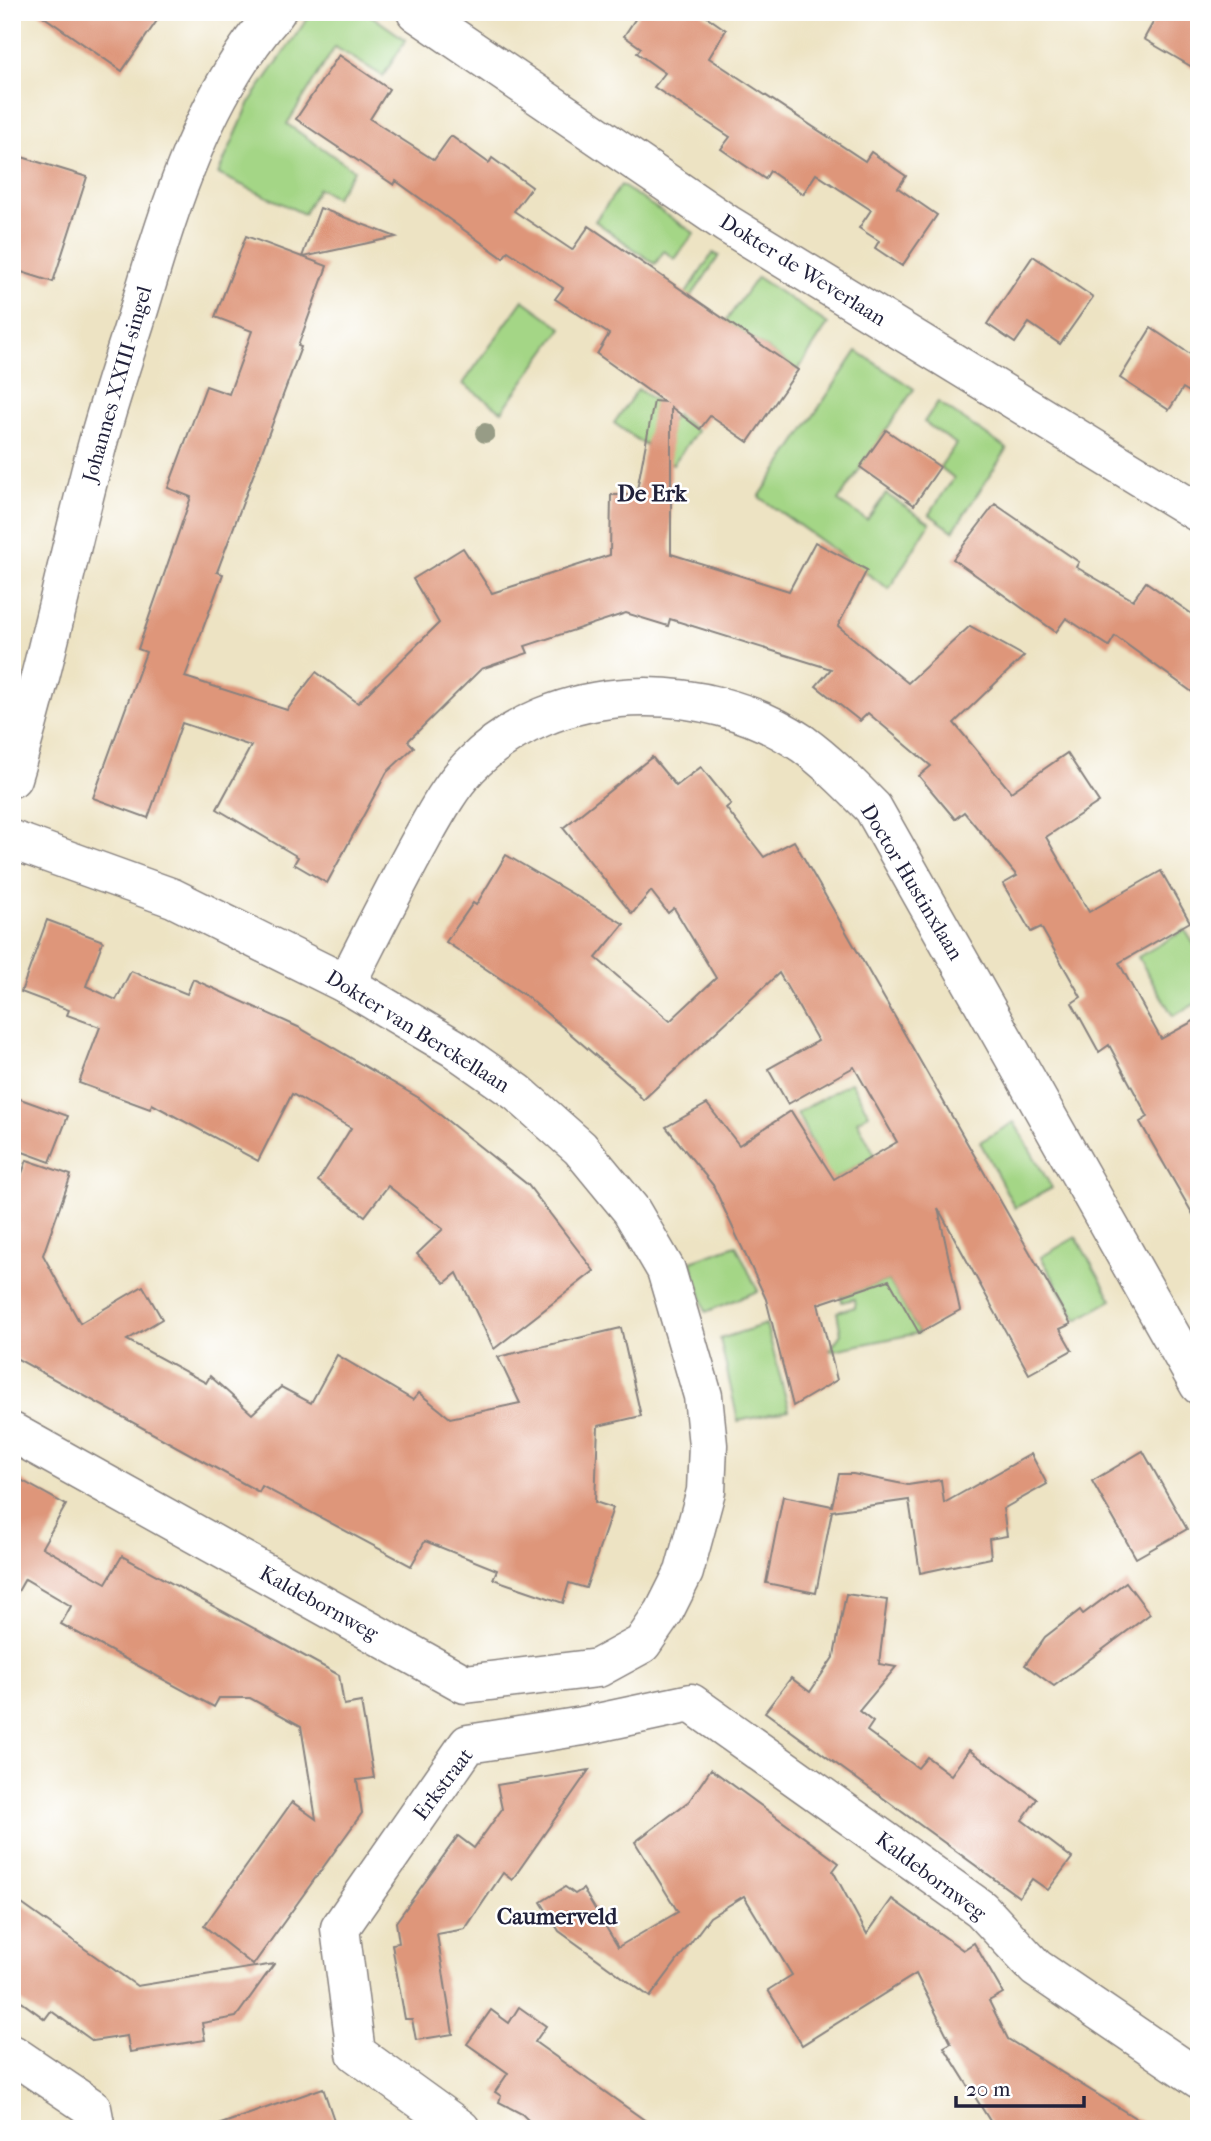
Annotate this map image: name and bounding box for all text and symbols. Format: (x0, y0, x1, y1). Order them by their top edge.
street label: Dokter de Weverlaan (716, 209, 890, 331)
street label: Johannes XXIII-singel (77, 283, 157, 487)
district label: De Erk (617, 480, 688, 507)
street label: Doctor Hustinxlaan (856, 800, 968, 964)
street label: Dokter van Berckellaan (322, 965, 514, 1097)
street label: Kaldebornweg (256, 1561, 383, 1646)
street label: Erkstraat (408, 1743, 478, 1825)
street label: Kaldebornweg (871, 1827, 991, 1926)
district label: Caumerveld (497, 1903, 619, 1930)
scale bar (956, 2064, 1083, 2108)
text: 20 m (966, 2077, 1011, 2101)

